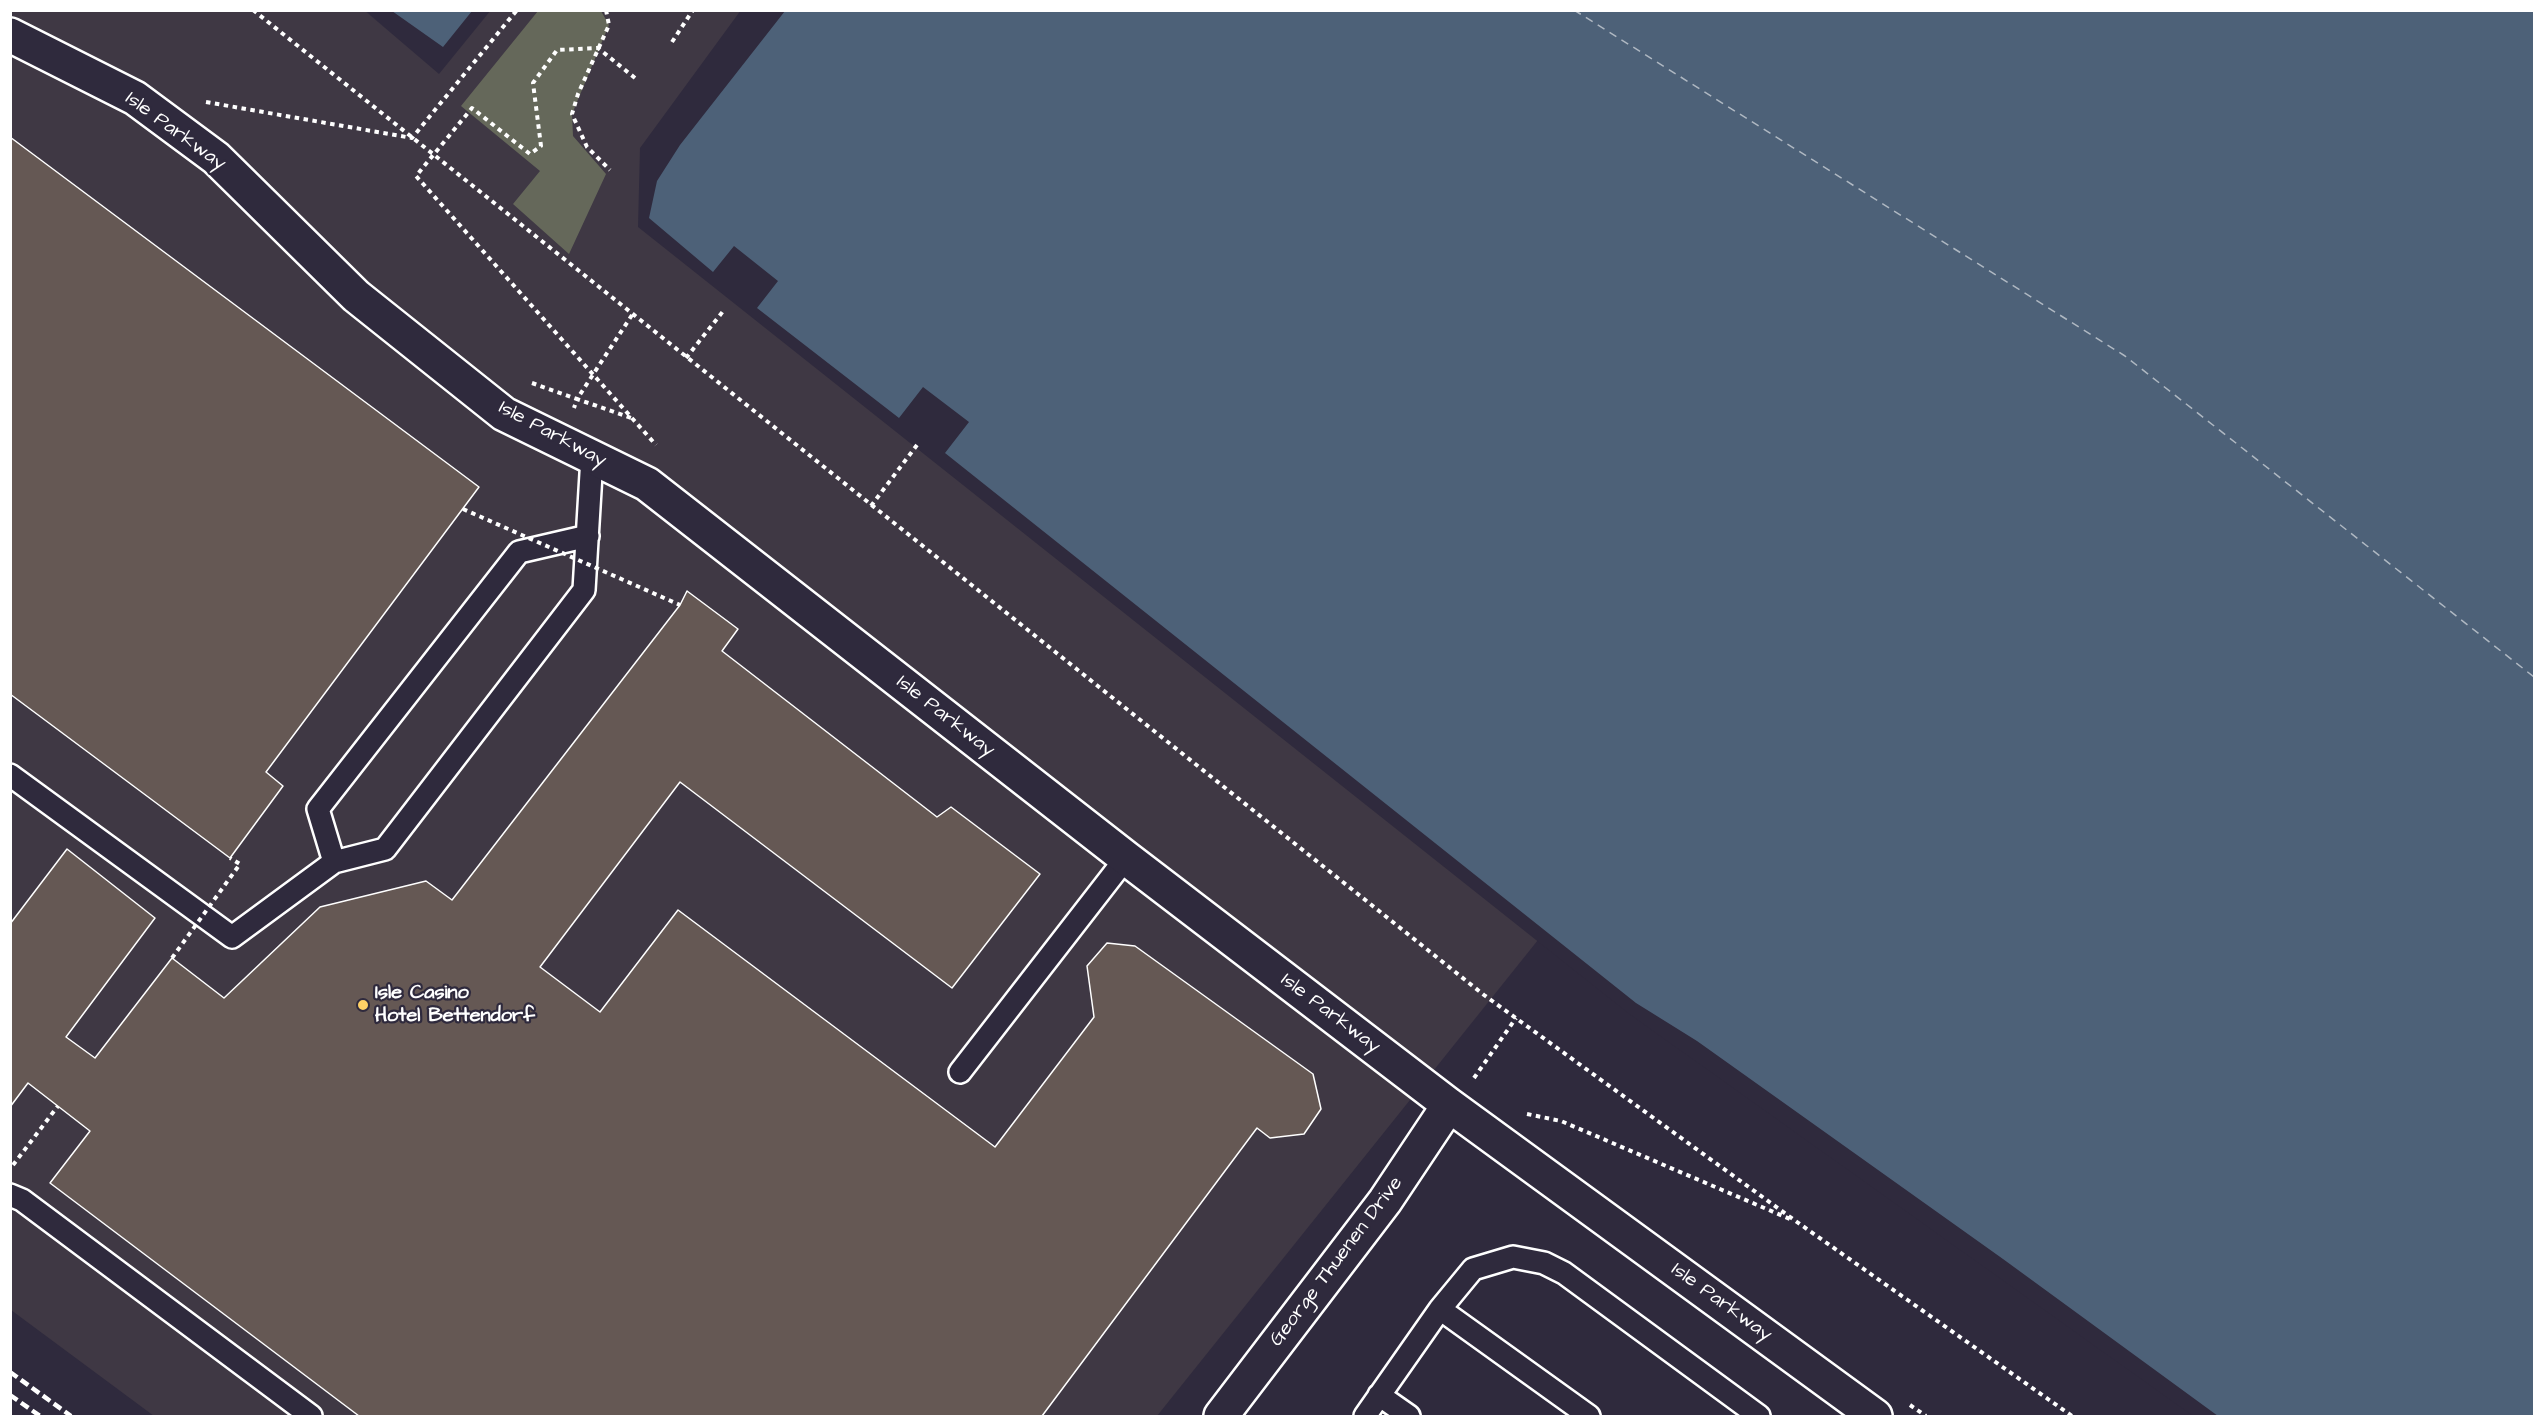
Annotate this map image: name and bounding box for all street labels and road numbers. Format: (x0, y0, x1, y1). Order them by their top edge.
street label: Isle Parkway (120, 87, 230, 177)
street label: Isle Parkway (494, 397, 610, 473)
street label: Isle Parkway (891, 671, 999, 763)
street label: Isle Parkway (1275, 969, 1385, 1059)
street label: George Thuenen Drive (1265, 1172, 1409, 1352)
street label: Isle Parkway (1666, 1258, 1776, 1348)

